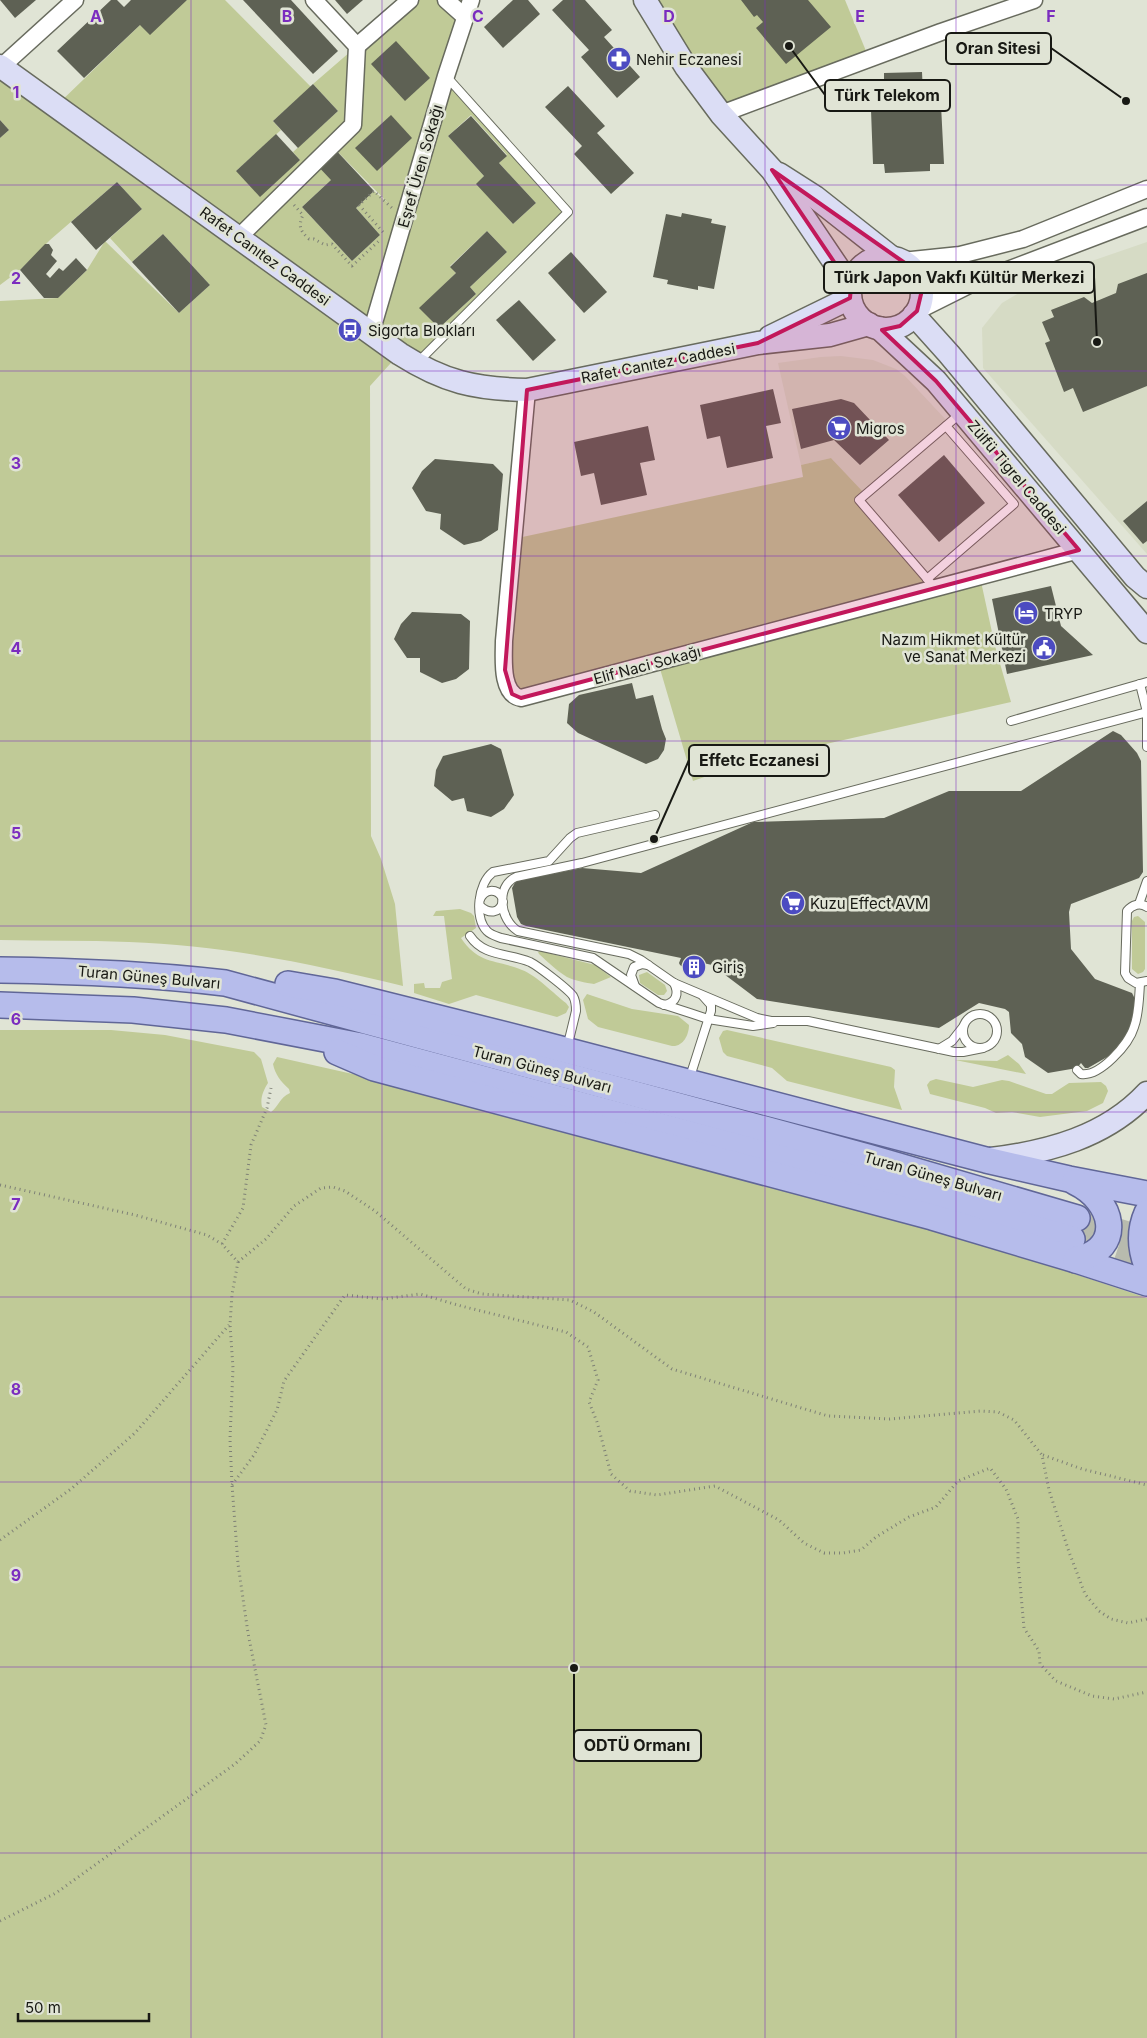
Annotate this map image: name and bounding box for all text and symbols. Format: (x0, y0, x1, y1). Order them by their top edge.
text: A (90, 6, 102, 26)
text: B (282, 6, 292, 26)
text: C (472, 6, 484, 26)
text: D (663, 6, 675, 26)
text: E (855, 6, 865, 26)
text: F (1046, 6, 1056, 26)
callout: Oran Sitesi (946, 33, 1051, 64)
text: Oran Sitesi (955, 38, 1041, 58)
pharmacy icon: Nehir Eczanesi (606, 46, 632, 72)
place label: Nehir Eczanesi (636, 50, 742, 69)
callout: Türk Telekom (825, 80, 950, 111)
text: 1 (13, 82, 19, 102)
text: Türk Telekom (834, 85, 940, 105)
street label: Eşref Üren Sokağı (393, 102, 447, 230)
street label: Rafet Canıtez Caddesi (196, 202, 334, 310)
callout: Türk Japon Vakfı Kültür Merkezi (824, 262, 1094, 293)
text: Türk Japon Vakfı Kültür Merkezi (834, 267, 1084, 287)
text: 2 (11, 268, 21, 288)
bus stop icon: Sigorta Blokları (337, 317, 363, 343)
place label: Sigorta Blokları (368, 321, 475, 340)
street label: Rafet Canıtez Caddesi (579, 339, 737, 387)
supermarket icon: Migros (826, 415, 852, 441)
street label: Zülfü Tigrel Caddesi (964, 416, 1070, 538)
place label: Migros (856, 419, 905, 438)
text: 3 (11, 453, 21, 473)
hotel icon: TRYP (1013, 600, 1039, 626)
place label: TRYP (1044, 604, 1083, 623)
place label: Nazım Hikmet Kültür ve Sanat Merkezi (881, 630, 1026, 666)
public building icon: Nazım Hikmet Kültür ve Sanat Merkezi (1031, 635, 1057, 661)
text: 4 (11, 638, 22, 658)
street label: Elif Naci Sokağı (591, 642, 703, 688)
callout: Effetc Eczanesi (689, 745, 829, 776)
text: Effetc Eczanesi (699, 750, 819, 770)
text: 5 (11, 823, 21, 843)
supermarket icon: Kuzu Effect AVM (780, 890, 806, 916)
place label: Kuzu Effect AVM (810, 894, 929, 913)
building icon: Giriş (681, 954, 707, 980)
place label: Giriş (712, 958, 744, 977)
street label: Turan Güneş Bulvarı (77, 961, 221, 993)
text: 6 (11, 1009, 21, 1029)
street label: Turan Güneş Bulvarı (470, 1041, 614, 1097)
street label: Turan Güneş Bulvarı (862, 1147, 1004, 1205)
text: 7 (11, 1194, 21, 1214)
text: 8 (11, 1379, 21, 1399)
text: 9 (11, 1565, 21, 1585)
callout: ODTÜ Ormanı (574, 1730, 701, 1761)
text: ODTÜ Ormanı (584, 1735, 690, 1755)
scale bar (18, 1990, 149, 2022)
text: 50 m (25, 1998, 61, 2017)

